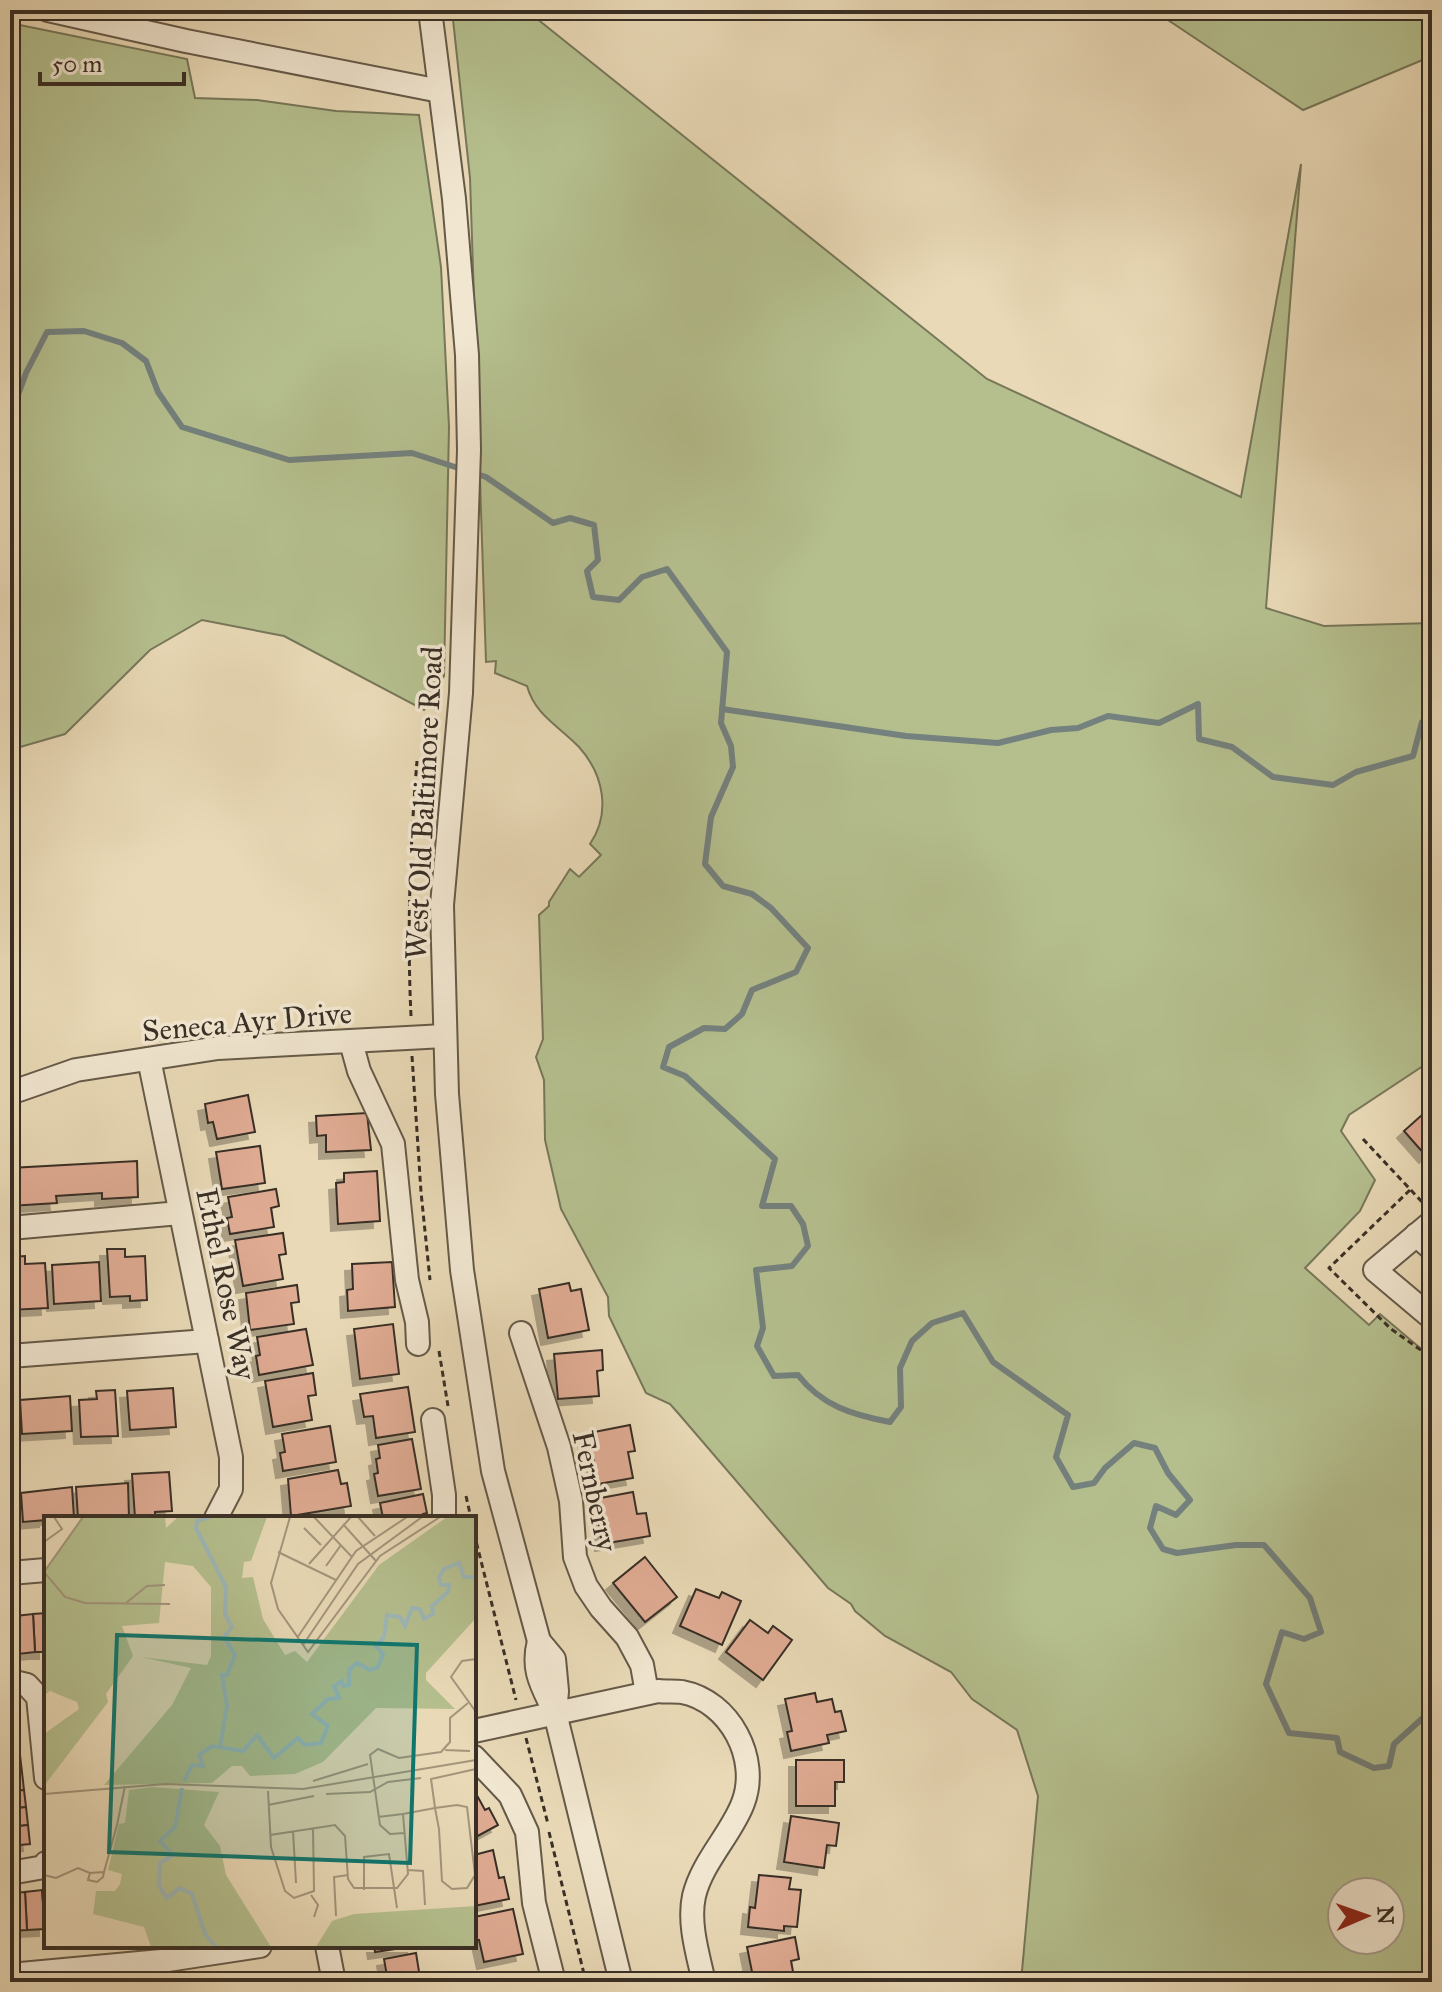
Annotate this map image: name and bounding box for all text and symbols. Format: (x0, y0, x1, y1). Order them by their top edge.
scale bar (40, 36, 184, 86)
text: 50 m (52, 49, 102, 79)
street label: West Old Baltimore Road (398, 645, 450, 961)
street label: Seneca Ayr Drive (141, 995, 353, 1049)
street label: Ethel Rose Way (188, 1185, 264, 1384)
street label: Fernberry (565, 1427, 626, 1556)
inset map (44, 1516, 476, 1948)
north arrow (1326, 1876, 1406, 1956)
text: N (1372, 1906, 1399, 1925)

